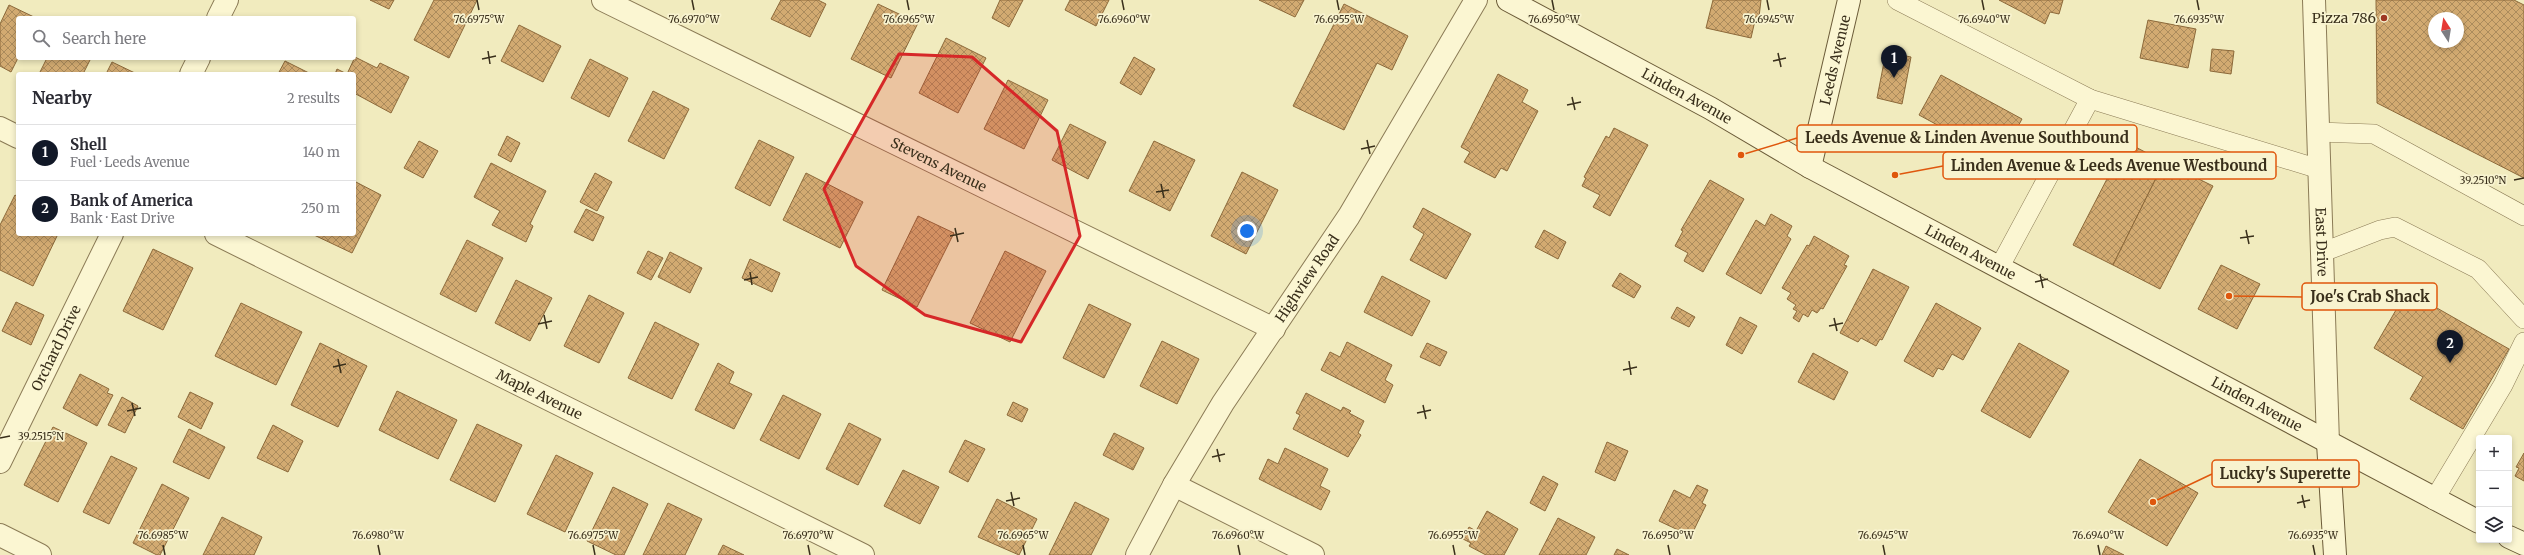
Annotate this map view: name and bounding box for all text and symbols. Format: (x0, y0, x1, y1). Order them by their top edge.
place label: Pizza 786 (2312, 9, 2376, 27)
north arrow (2428, 12, 2464, 48)
text: 76.6975°W (454, 13, 505, 26)
text: 76.6970°W (668, 13, 721, 26)
text: 76.6965°W (884, 13, 935, 26)
text: 76.6960°W (1098, 13, 1151, 26)
text: 76.6955°W (1314, 13, 1365, 26)
text: 76.6950°W (1528, 13, 1581, 26)
text: 76.6945°W (1744, 13, 1795, 26)
street label: Leeds Avenue (1816, 13, 1854, 107)
text: 76.6940°W (1958, 13, 2011, 26)
text: 76.6935°W (2174, 13, 2225, 26)
marker: Pizza 786 (2379, 13, 2389, 23)
search box (16, 16, 356, 60)
icon: search (30, 27, 52, 49)
text: Search here (62, 29, 146, 48)
pin: 1 (1881, 45, 1907, 78)
street label: Linden Avenue (1639, 64, 1735, 128)
text: Nearby (32, 87, 92, 109)
text: 2 results (287, 90, 340, 107)
callout: Leeds Avenue & Linden Avenue Southbound (1797, 125, 2137, 152)
text: Leeds Avenue & Linden Avenue Southbound (1805, 128, 2129, 147)
street label: Stevens Avenue (888, 134, 990, 196)
text: Shell (70, 135, 107, 154)
text: 1 (42, 144, 48, 161)
text: 140 m (303, 144, 340, 161)
callout: Linden Avenue & Leeds Avenue Westbound (1943, 152, 2276, 179)
text: Fuel · Leeds Avenue (70, 154, 189, 171)
text: Linden Avenue & Leeds Avenue Westbound (1951, 156, 2267, 175)
text: 39.2510°N (2460, 174, 2507, 187)
text: Bank of America (70, 191, 193, 210)
text: 2 (41, 200, 49, 217)
text: 250 m (301, 200, 340, 217)
street label: East Drive (2312, 207, 2332, 277)
text: Bank · East Drive (70, 210, 174, 227)
your location (1237, 221, 1257, 241)
street label: Linden Avenue (1922, 221, 2019, 284)
street label: Highview Road (1271, 231, 1343, 326)
callout: Joe's Crab Shack (2302, 283, 2437, 310)
text: Joe's Crab Shack (2309, 287, 2430, 306)
street label: Orchard Drive (27, 302, 85, 394)
pin: 2 (2437, 330, 2463, 363)
street label: Maple Avenue (493, 366, 585, 423)
street label: Linden Avenue (2208, 373, 2305, 436)
text: 39.2515°N (18, 430, 64, 443)
map controls (2476, 435, 2512, 543)
button: + (2476, 435, 2512, 471)
callout: Lucky's Superette (2212, 460, 2359, 487)
text: Lucky's Superette (2219, 464, 2351, 483)
button: − (2476, 471, 2512, 507)
button: layers (2476, 507, 2512, 543)
text: 76.6985°W (138, 529, 189, 542)
text: 76.6980°W (352, 529, 405, 542)
text: 76.6975°W (568, 529, 619, 542)
text: 76.6970°W (782, 529, 835, 542)
text: 76.6965°W (998, 529, 1049, 542)
text: 76.6960°W (1212, 529, 1265, 542)
text: 76.6955°W (1428, 529, 1479, 542)
text: 76.6950°W (1642, 529, 1695, 542)
text: 76.6945°W (1858, 529, 1909, 542)
text: 76.6940°W (2072, 529, 2125, 542)
text: 76.6935°W (2288, 529, 2339, 542)

